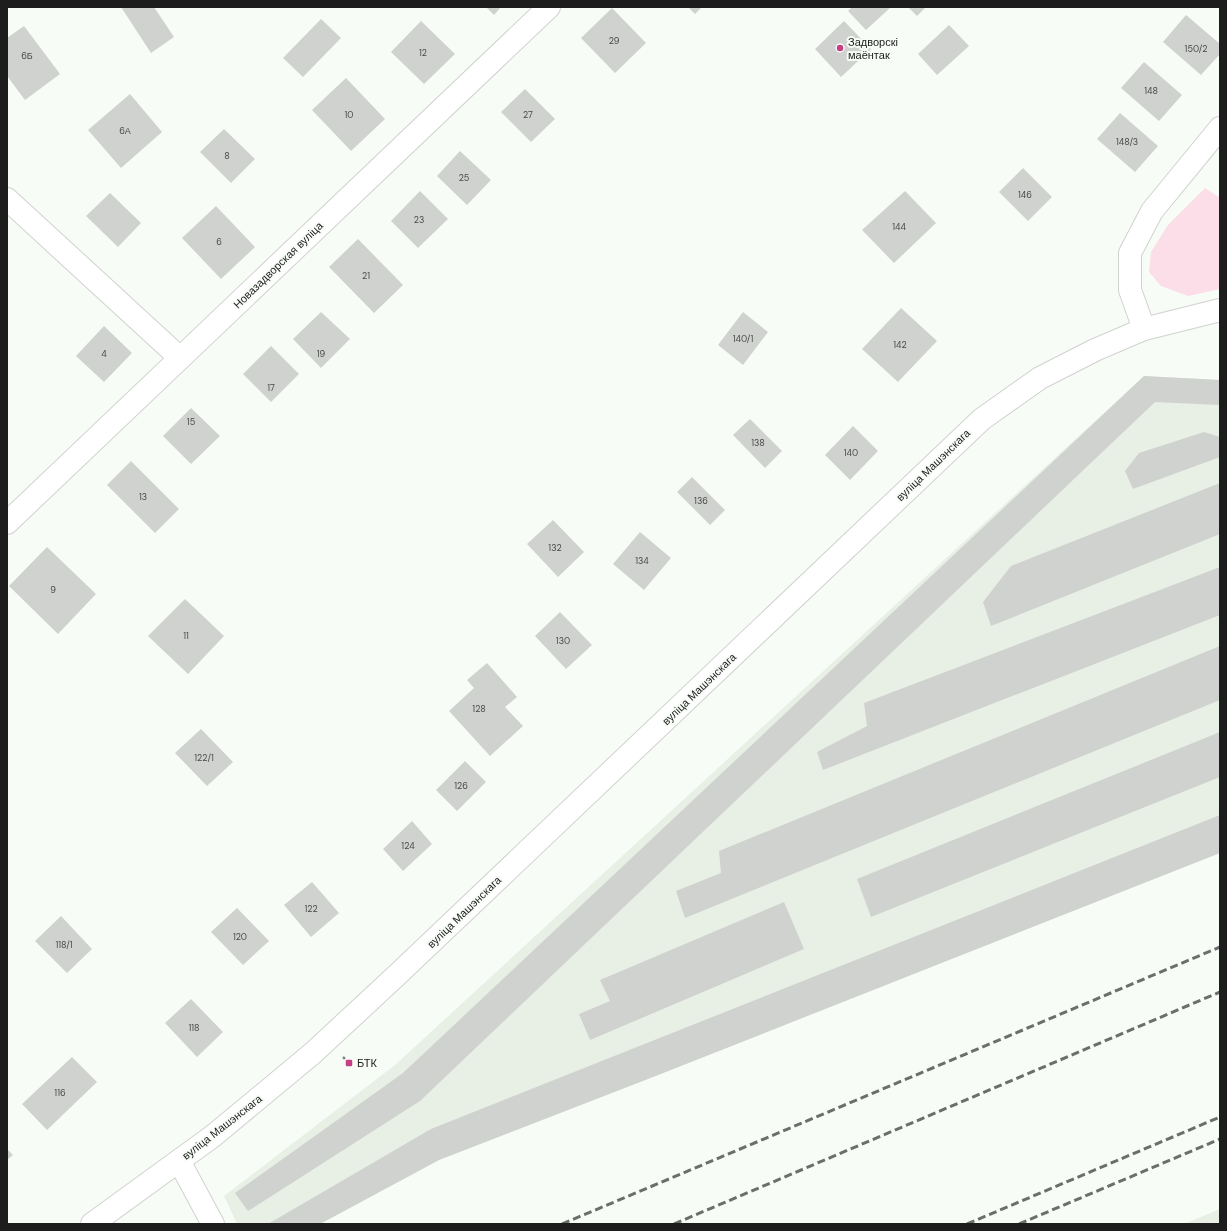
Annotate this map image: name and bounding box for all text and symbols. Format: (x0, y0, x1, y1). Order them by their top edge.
house number: 29 (609, 35, 620, 47)
place label: Задворскі маёнтак (848, 35, 898, 62)
marker: Задворскі маёнтак (835, 43, 845, 53)
house number: 150/2 (1185, 43, 1207, 55)
house number: 12 (419, 47, 427, 59)
house number: 6Б (21, 50, 33, 62)
house number: 148 (1144, 85, 1158, 97)
house number: 10 (345, 109, 353, 121)
house number: 27 (523, 109, 533, 121)
house number: 6А (119, 125, 131, 137)
house number: 148/3 (1116, 136, 1138, 148)
house number: 8 (224, 150, 230, 162)
house number: 25 (459, 172, 469, 184)
house number: 146 (1018, 189, 1032, 201)
house number: 23 (414, 214, 424, 226)
street label: Новазадворская вуліца (230, 218, 326, 311)
house number: 144 (892, 221, 906, 233)
house number: 6 (216, 236, 222, 248)
house number: 21 (362, 270, 370, 282)
house number: 140/1 (733, 333, 753, 345)
house number: 142 (893, 339, 907, 351)
house number: 4 (101, 348, 107, 360)
house number: 19 (317, 348, 326, 360)
house number: 17 (267, 382, 275, 394)
house number: 15 (187, 416, 195, 428)
street label: вуліца Машэнскага (893, 425, 974, 504)
house number: 138 (751, 437, 765, 449)
house number: 140 (844, 447, 858, 459)
house number: 13 (139, 491, 147, 503)
house number: 136 (694, 495, 708, 507)
house number: 132 (548, 542, 562, 554)
house number: 134 (635, 555, 649, 567)
house number: 9 (50, 584, 56, 596)
house number: 11 (183, 630, 189, 642)
house number: 130 (556, 635, 570, 647)
street label: вуліца Машэнскага (659, 649, 740, 728)
house number: 128 (472, 703, 486, 715)
house number: 122/1 (194, 752, 214, 764)
house number: 126 (454, 780, 468, 792)
house number: 124 (401, 840, 415, 852)
street label: вуліца Машэнскага (424, 872, 505, 951)
house number: 122 (304, 903, 318, 915)
house number: 120 (233, 931, 247, 943)
house number: 118/1 (55, 939, 73, 951)
house number: 118 (188, 1022, 200, 1034)
place label: БТК (357, 1056, 377, 1070)
marker: БТК (344, 1058, 354, 1068)
house number: 116 (54, 1087, 66, 1099)
street label: вуліца Машэнскага (179, 1091, 265, 1163)

